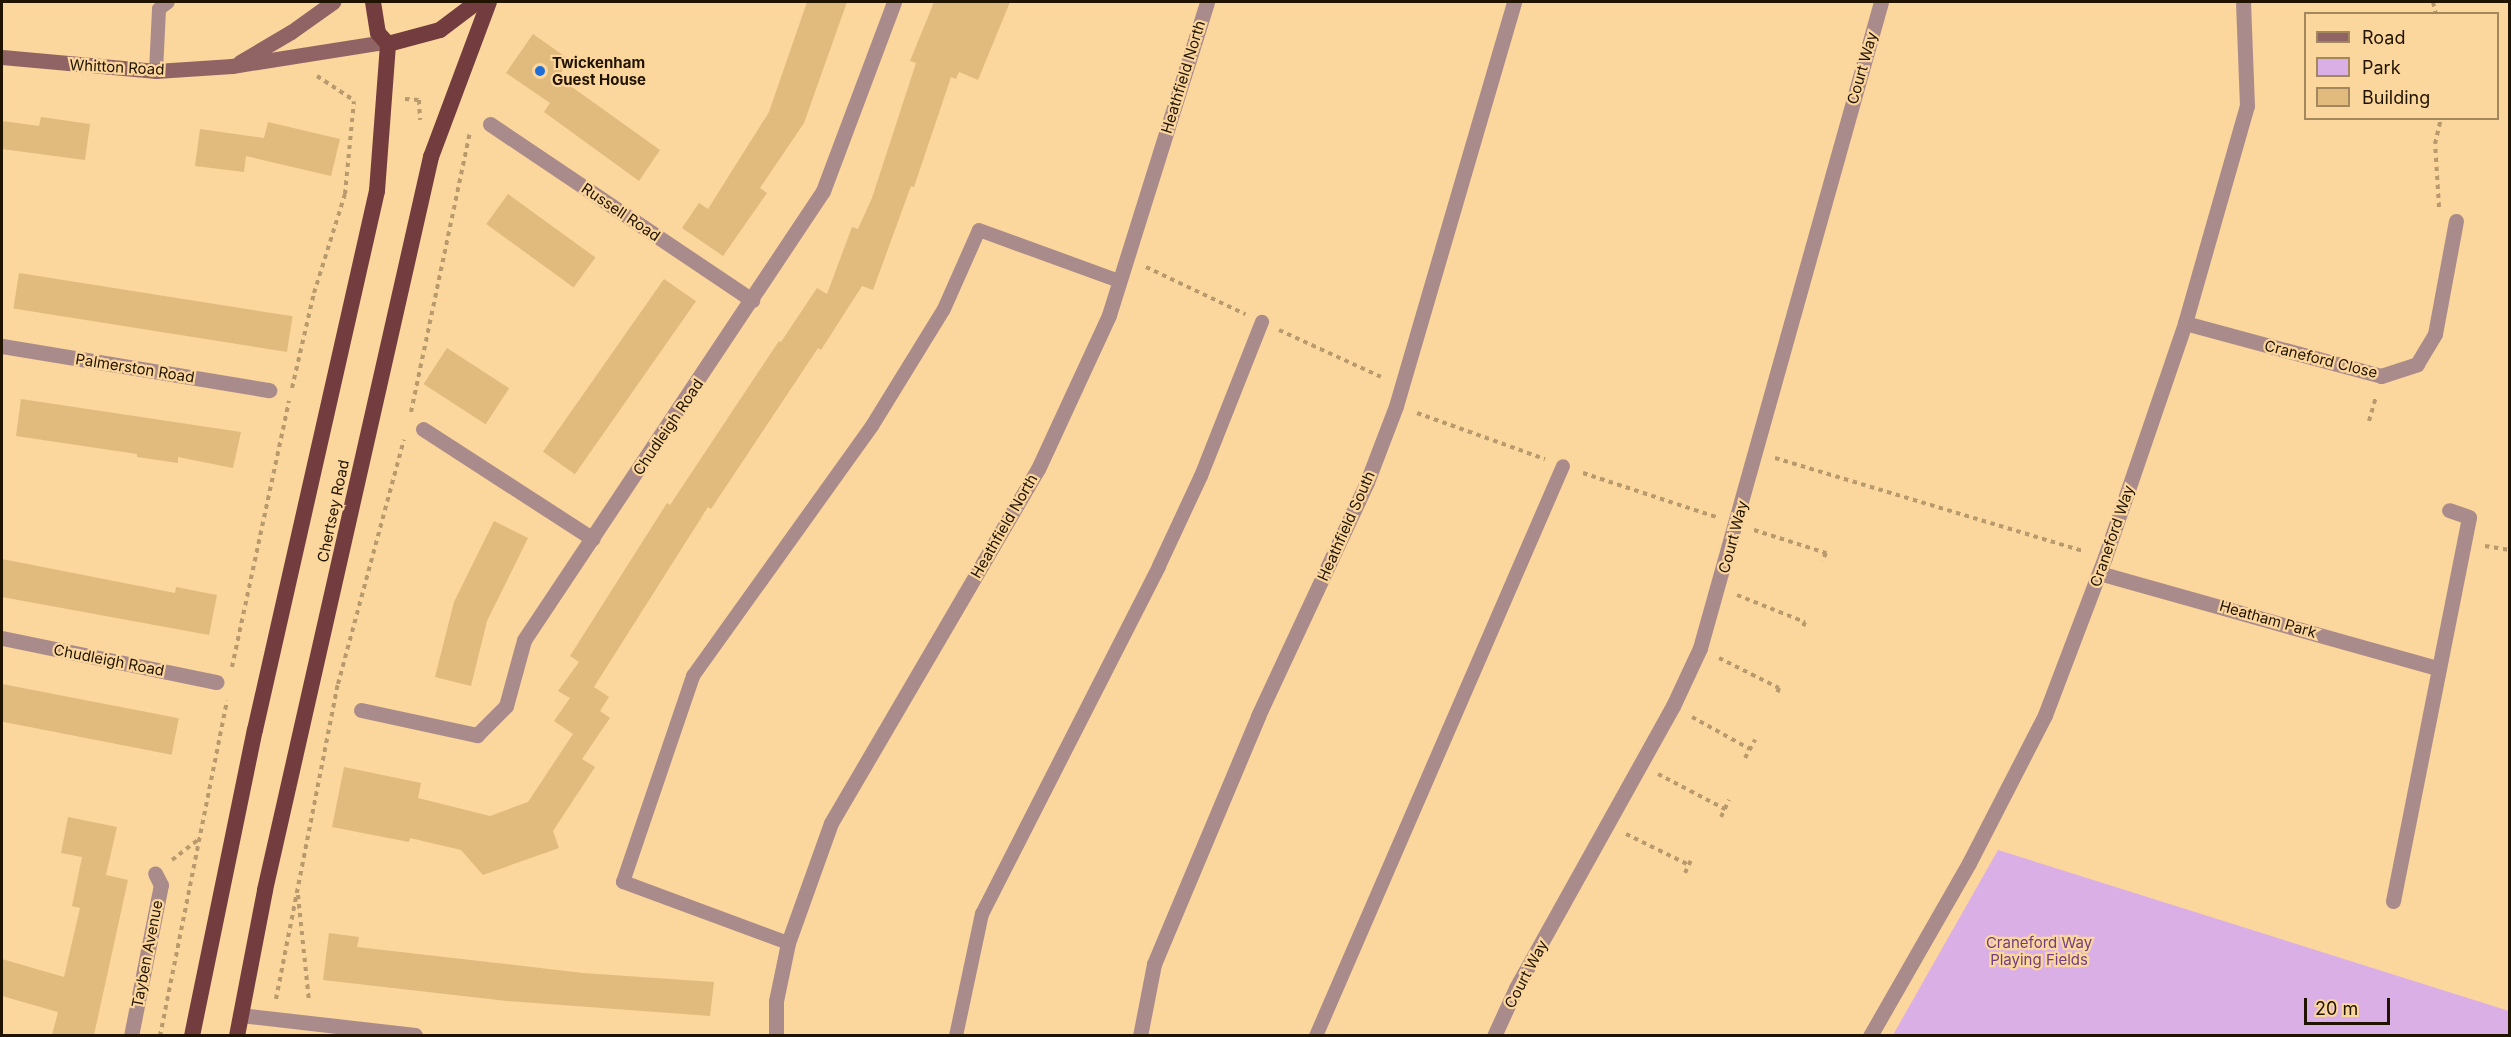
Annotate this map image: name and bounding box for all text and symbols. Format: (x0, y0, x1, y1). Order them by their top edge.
legend (2304, 12, 2499, 120)
street label: Heathfield North (1157, 18, 1209, 136)
text: Road (2362, 27, 2405, 48)
street label: Court Way (1843, 30, 1881, 106)
place label: Twickenham Guest House (552, 53, 646, 88)
street label: Whitton Road (69, 56, 165, 78)
text: Park (2362, 57, 2401, 78)
marker: Twickenham Guest House (533, 64, 547, 78)
text: Building (2362, 87, 2430, 108)
street label: Russell Road (578, 179, 664, 245)
street label: Craneford Close (2263, 336, 2379, 382)
street label: Palmerston Road (74, 350, 196, 386)
street label: Chudleigh Road (629, 375, 707, 479)
street label: Chertsey Road (313, 458, 353, 564)
street label: Heathfield South (1314, 468, 1378, 584)
street label: Heathfield North (967, 471, 1041, 581)
street label: Craneford Way (2086, 483, 2138, 589)
street label: Court Way (1715, 499, 1751, 575)
street label: Heatham Park (2217, 597, 2319, 641)
street label: Chudleigh Road (52, 640, 166, 680)
street label: Tayben Avenue (128, 899, 166, 1009)
park label: Craneford Way Playing Fields (1986, 933, 2092, 968)
street label: Court Way (1501, 937, 1551, 1011)
scale bar (2307, 986, 2392, 1024)
text: 20 m (2315, 998, 2358, 1019)

